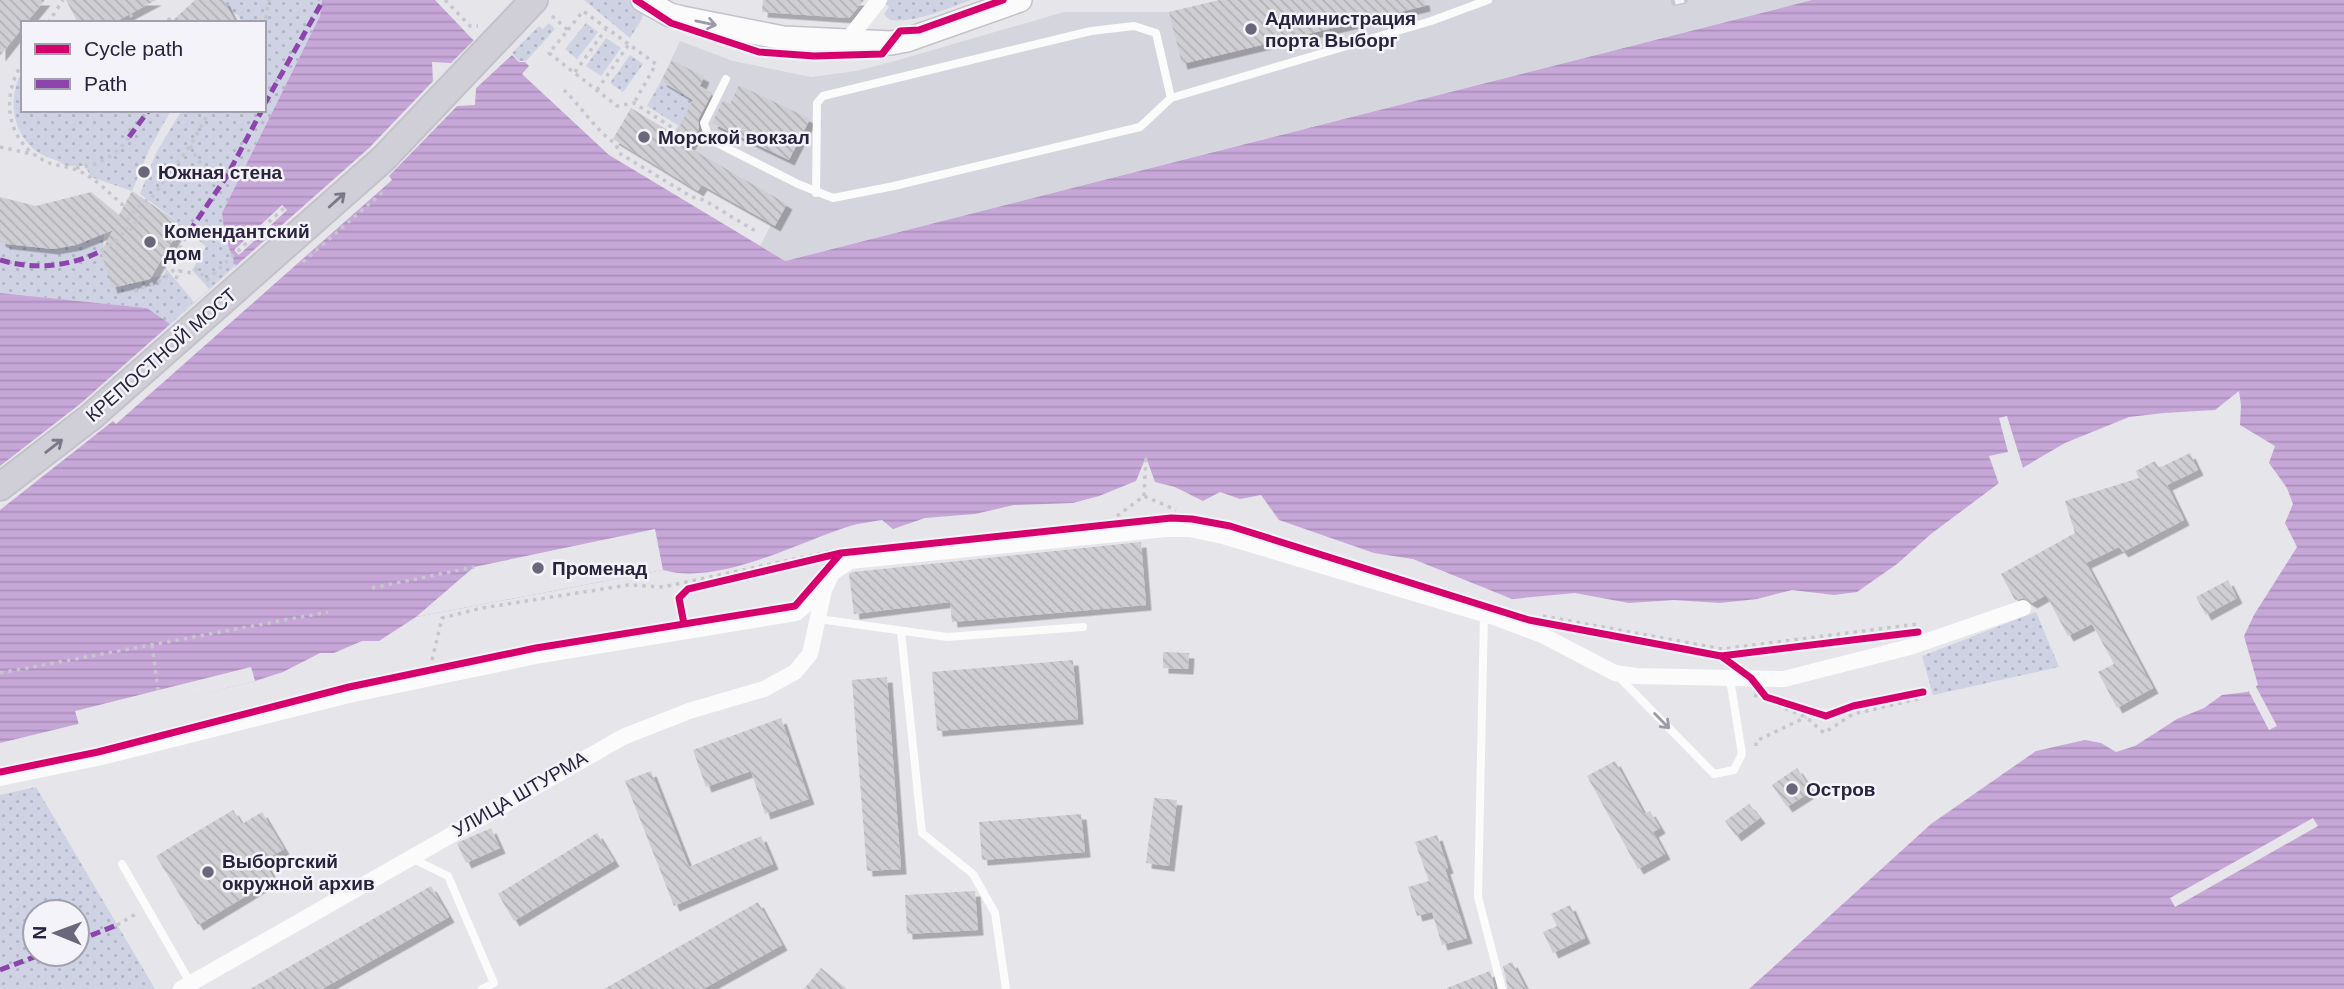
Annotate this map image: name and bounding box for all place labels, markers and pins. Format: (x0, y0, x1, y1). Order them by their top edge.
place label: Администрация порта Выборг (1265, 8, 1416, 51)
marker: Администрация порта Выборг (1243, 21, 1259, 37)
place label: Морской вокзал (658, 127, 810, 148)
marker: Морской вокзал (636, 129, 652, 145)
place label: Южная стена (158, 162, 283, 183)
marker: Южная стена (136, 164, 152, 180)
place label: Комендантский дом (164, 221, 310, 264)
marker: Комендантский дом (142, 234, 158, 250)
place label: Променад (552, 558, 647, 579)
marker: Променад (530, 560, 546, 576)
place label: Остров (1806, 779, 1876, 800)
marker: Остров (1784, 781, 1800, 797)
place label: Выборгский окружной архив (222, 851, 375, 894)
marker: Выборгский окружной архив (200, 864, 216, 880)

